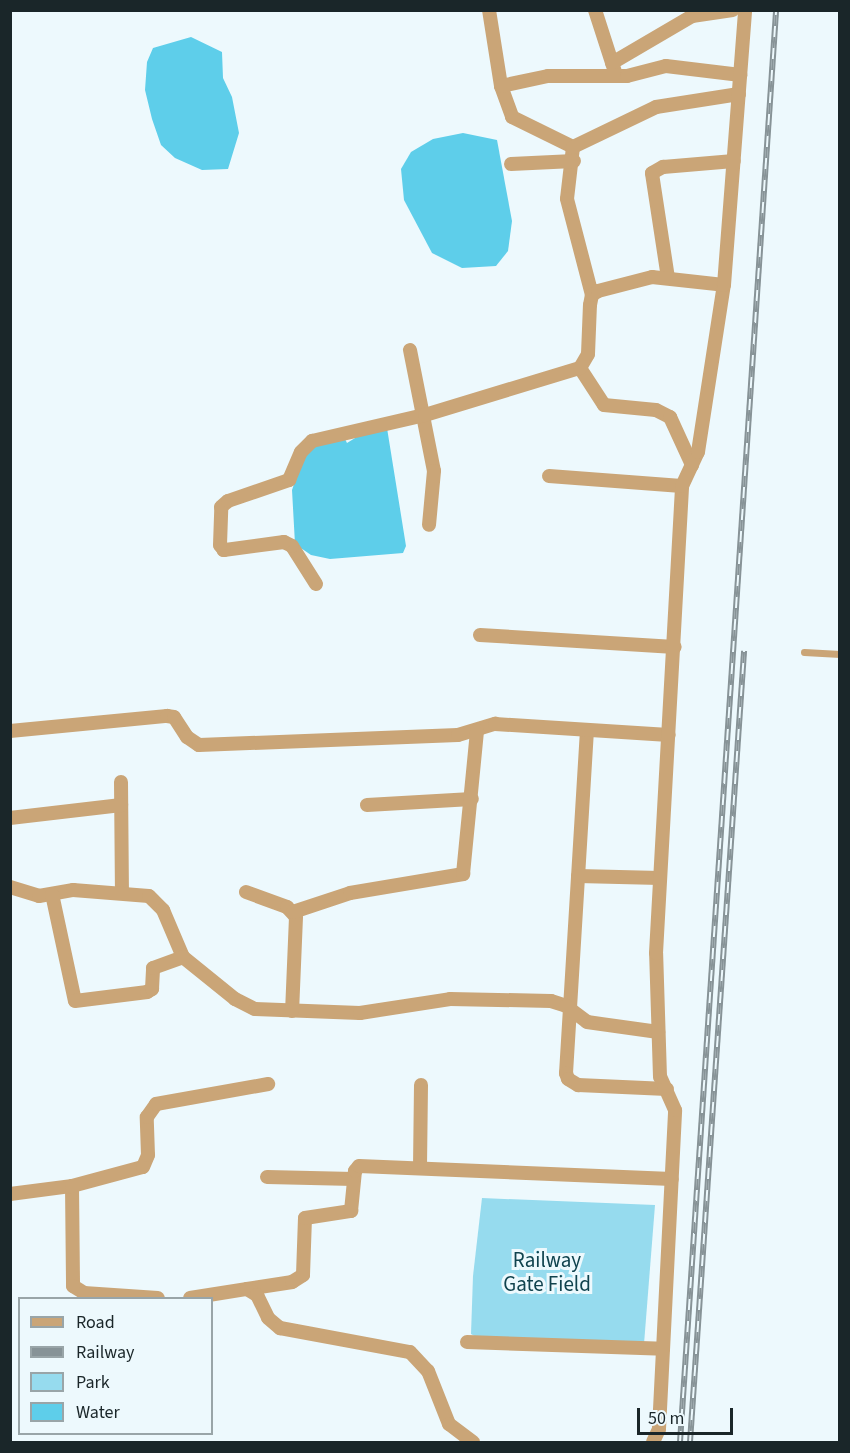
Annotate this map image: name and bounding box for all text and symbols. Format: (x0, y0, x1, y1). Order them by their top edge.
park label: Railway Gate Field (503, 1247, 591, 1297)
legend (18, 1297, 213, 1435)
text: Road (76, 1310, 115, 1335)
text: Railway (76, 1340, 135, 1365)
text: Park (76, 1370, 110, 1395)
scale bar (640, 1396, 736, 1434)
text: Water (76, 1400, 120, 1425)
text: 50 m (648, 1406, 684, 1431)

